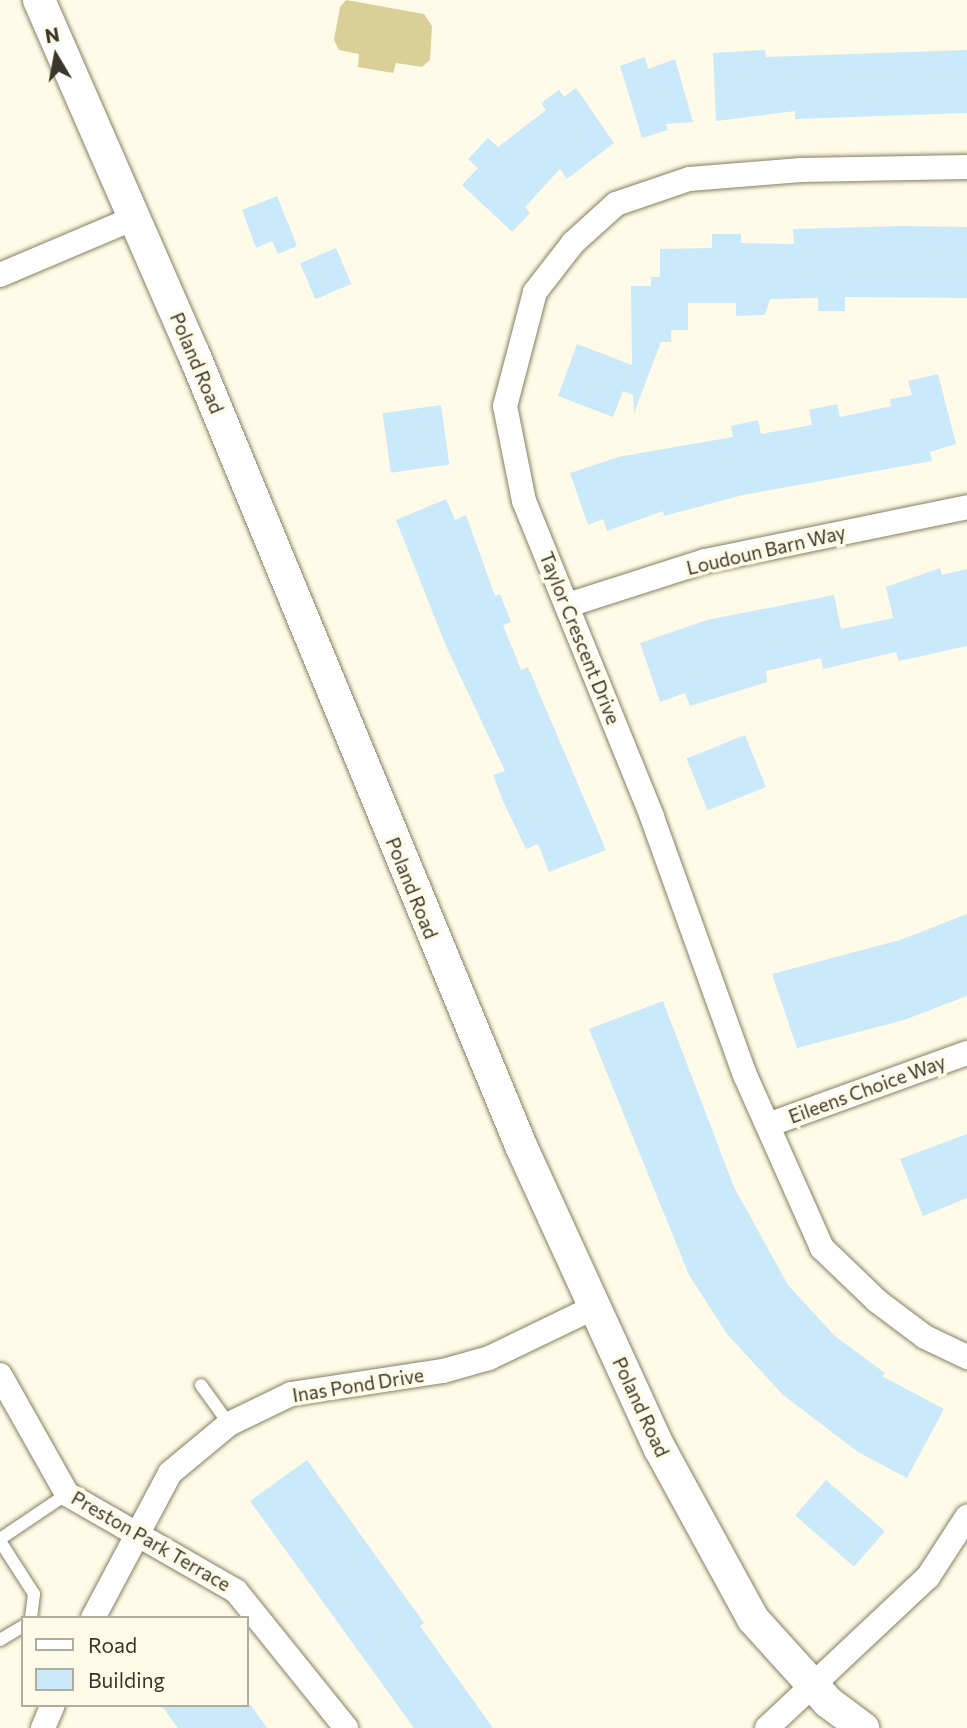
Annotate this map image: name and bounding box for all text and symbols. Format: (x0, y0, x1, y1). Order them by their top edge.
north arrow (21, 21, 91, 91)
text: N (43, 22, 61, 47)
street label: Poland Road (165, 309, 229, 417)
street label: Loudoun Barn Way (684, 521, 848, 579)
street label: Taylor Crescent Drive (535, 548, 625, 728)
street label: Poland Road (381, 834, 443, 942)
street label: Eileens Choice Way (785, 1050, 949, 1128)
street label: Poland Road (608, 1353, 674, 1461)
street label: Inas Pond Drive (291, 1363, 425, 1407)
street label: Preston Park Terrace (67, 1486, 235, 1596)
legend (21, 1616, 248, 1707)
text: Road (88, 1632, 137, 1657)
text: Building (88, 1667, 165, 1692)

